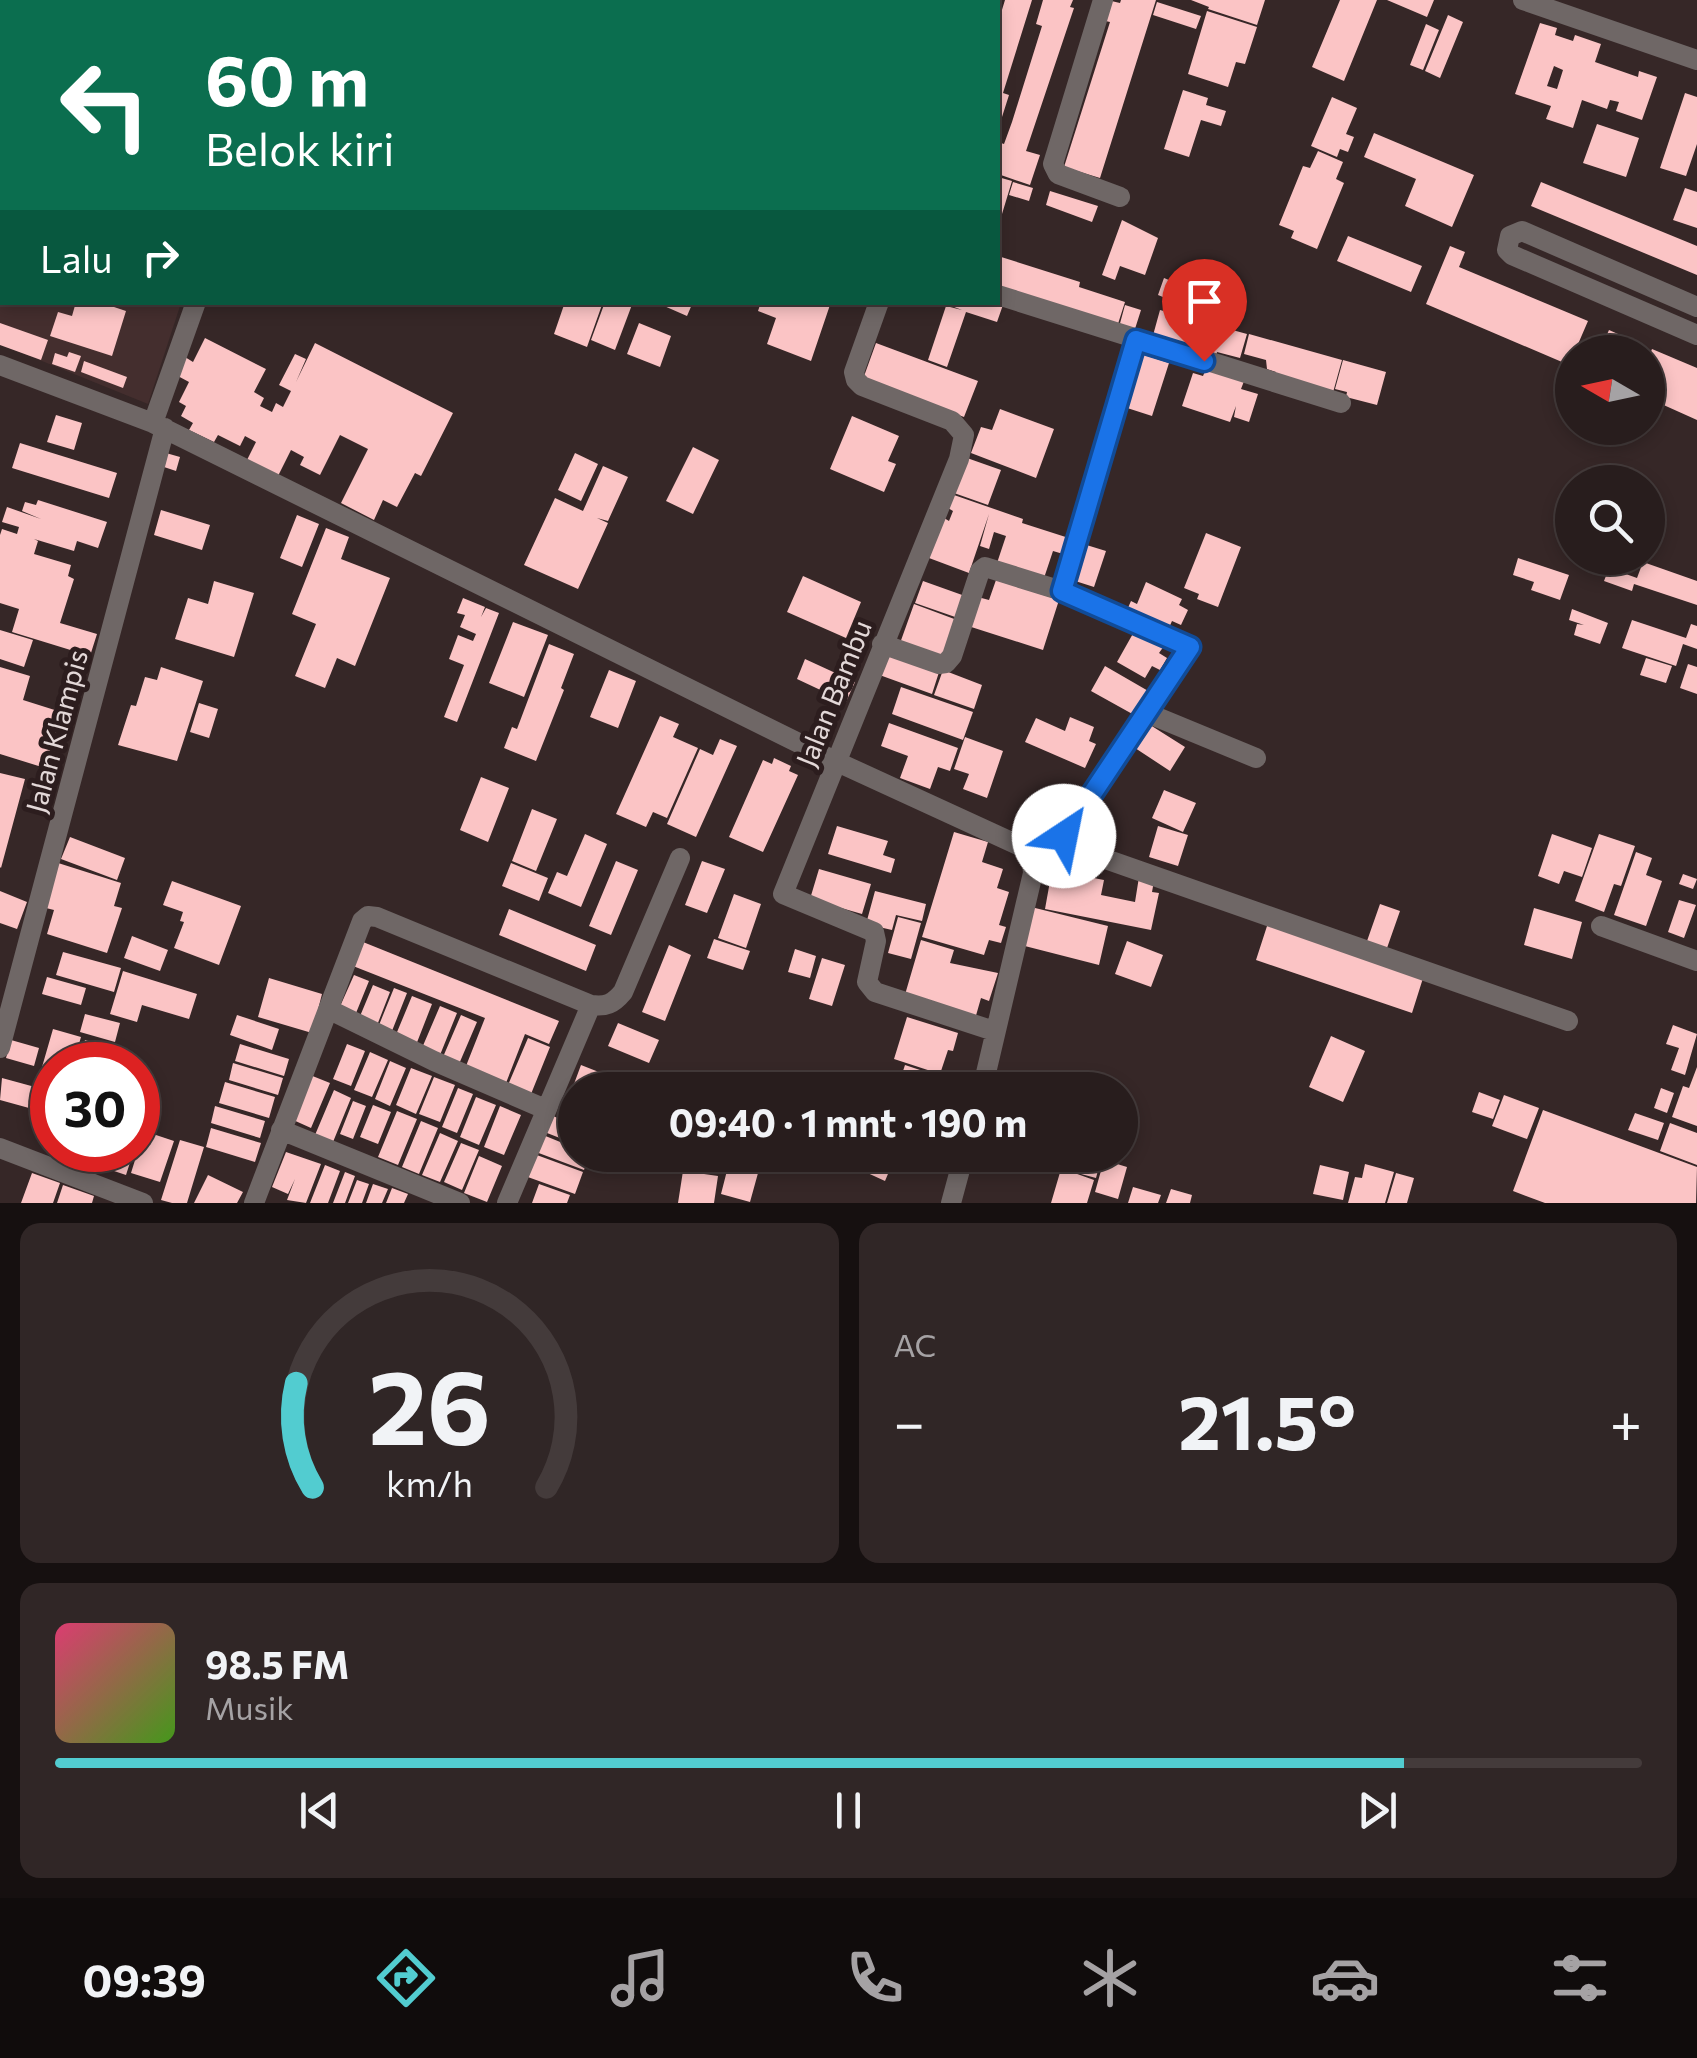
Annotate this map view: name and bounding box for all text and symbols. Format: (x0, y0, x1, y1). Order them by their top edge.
text: 60 m (205, 35, 369, 120)
icon: left (40, 40, 170, 170)
text: Belok kiri (205, 120, 395, 175)
icon: right (133, 230, 188, 285)
text: Lalu (40, 234, 113, 281)
pin (1162, 259, 1247, 362)
icon: arrive (1177, 274, 1232, 329)
north arrow (1555, 335, 1665, 445)
map controls (1555, 335, 1665, 575)
button: search (1555, 465, 1665, 575)
street label: Jalan Bambu (788, 615, 878, 771)
street label: Jalan Klampis (18, 646, 94, 816)
position arrow (1012, 784, 1116, 888)
speed limit sign: 30 (30, 1042, 160, 1172)
text: 09:40 · 1 mnt · 190 m (669, 1098, 1027, 1145)
text: AC (894, 1324, 937, 1364)
text: 26 (368, 1339, 491, 1466)
text: 21.5° (1178, 1374, 1356, 1465)
text: − (894, 1387, 925, 1454)
text: + (1610, 1387, 1642, 1454)
text: km/h (386, 1461, 473, 1504)
text: 98.5 FM (205, 1640, 349, 1687)
text: Musik (205, 1687, 294, 1727)
icon: previous (292, 1783, 347, 1838)
icon: pause (821, 1783, 876, 1838)
icon: next (1350, 1783, 1405, 1838)
icon: directions (371, 1943, 441, 2013)
icon: music (605, 1943, 675, 2013)
icon: phone (840, 1943, 910, 2013)
icon: climate (1075, 1943, 1145, 2013)
icon: car (1310, 1943, 1380, 2013)
icon: filters (1545, 1943, 1615, 2013)
text: 09:39 (82, 1951, 206, 2006)

